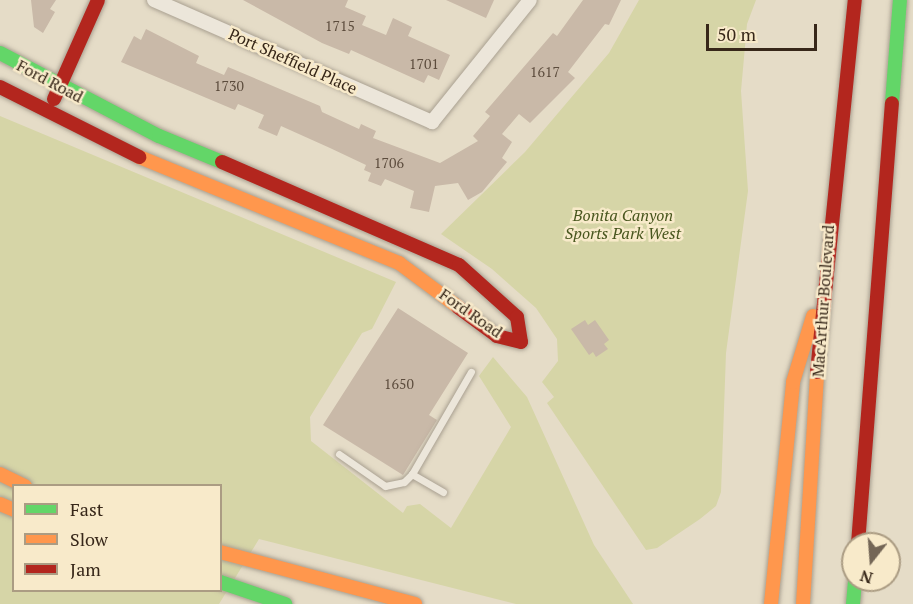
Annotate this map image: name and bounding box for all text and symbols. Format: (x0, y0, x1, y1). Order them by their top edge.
scale bar (709, 12, 820, 50)
house number: 1715 (325, 18, 355, 34)
text: 50 m (717, 22, 756, 46)
street label: Port Sheffield Place (226, 24, 360, 98)
street label: Ford Road (14, 56, 86, 106)
house number: 1701 (409, 56, 439, 72)
house number: 1617 (530, 64, 560, 80)
house number: 1730 (214, 78, 244, 94)
house number: 1706 (374, 155, 404, 171)
park label: Bonita Canyon Sports Park West (565, 205, 681, 243)
street label: MacArthur Boulevard (808, 224, 838, 378)
street label: Ford Road (436, 284, 506, 342)
house number: 1650 (384, 376, 414, 392)
legend (12, 484, 222, 592)
text: Fast (70, 497, 103, 521)
text: Slow (70, 527, 108, 551)
north arrow (841, 532, 901, 592)
text: Jam (70, 557, 101, 581)
text: N (857, 565, 875, 590)

